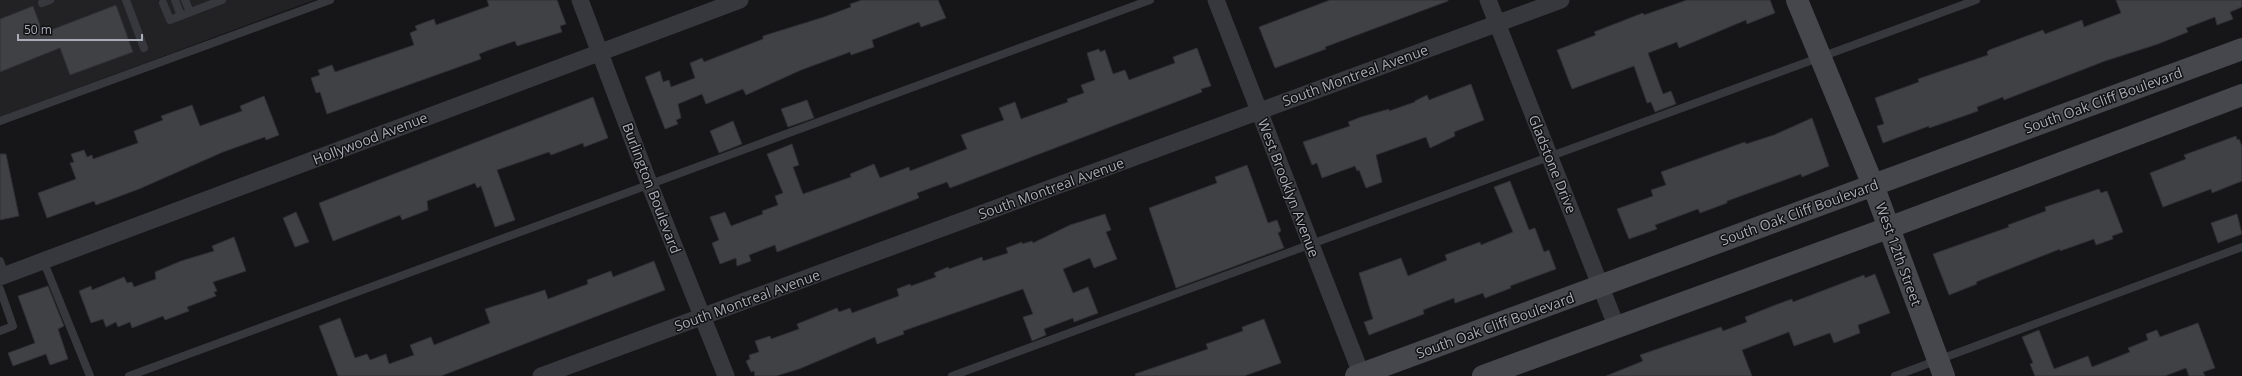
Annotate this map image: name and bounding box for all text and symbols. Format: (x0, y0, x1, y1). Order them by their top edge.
scale bar (18, 16, 142, 42)
text: 50 m (24, 21, 52, 38)
street label: South Montreal Avenue (1280, 40, 1431, 110)
street label: South Oak Cliff Boulevard (2021, 63, 2185, 137)
street label: Hollywood Avenue (310, 107, 430, 169)
street label: Gladstone Drive (1525, 112, 1581, 216)
street label: West Brooklyn Avenue (1254, 116, 1324, 260)
street label: Burlington Boulevard (618, 120, 686, 256)
street label: South Montreal Avenue (976, 153, 1127, 223)
street label: South Oak Cliff Boulevard (1717, 175, 1881, 249)
street label: West 12th Street (1872, 200, 1926, 308)
street label: South Montreal Avenue (672, 265, 823, 335)
street label: South Oak Cliff Boulevard (1413, 288, 1577, 362)

